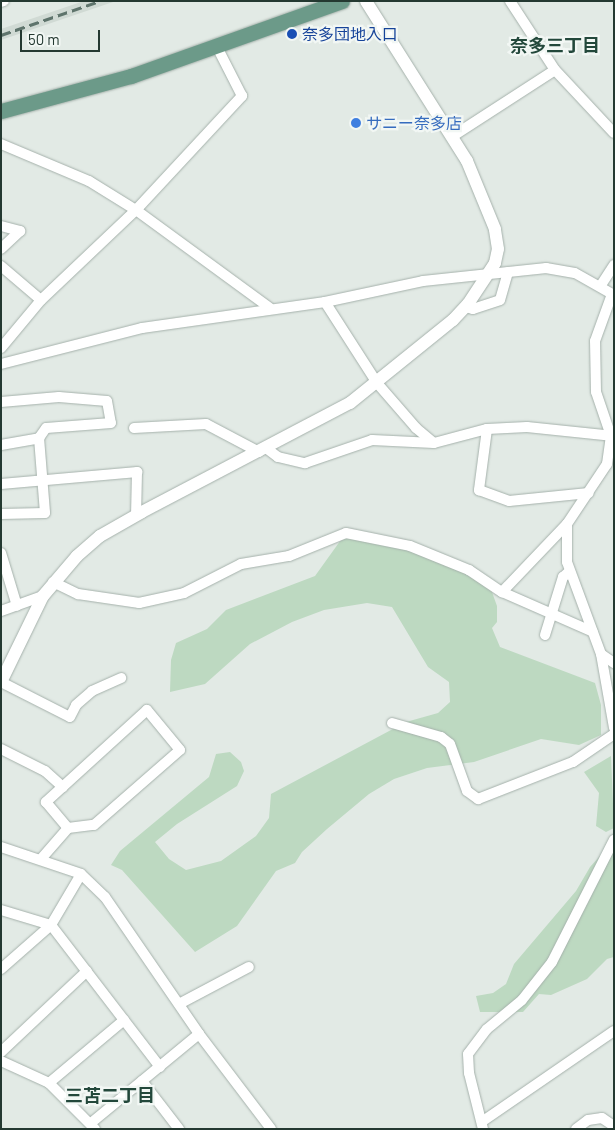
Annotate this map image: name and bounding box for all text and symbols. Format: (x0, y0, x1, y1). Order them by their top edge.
scale bar (22, 20, 102, 52)
place label: 奈多団地入口 (302, 24, 398, 44)
marker: 奈多団地入口 (286, 28, 298, 40)
text: 50 m (28, 30, 60, 48)
district label: 奈多三丁目 (510, 34, 600, 56)
place label: サニー奈多店 (366, 113, 462, 133)
marker: サニー奈多店 (350, 117, 362, 129)
district label: 三苫二丁目 (65, 1084, 155, 1106)

